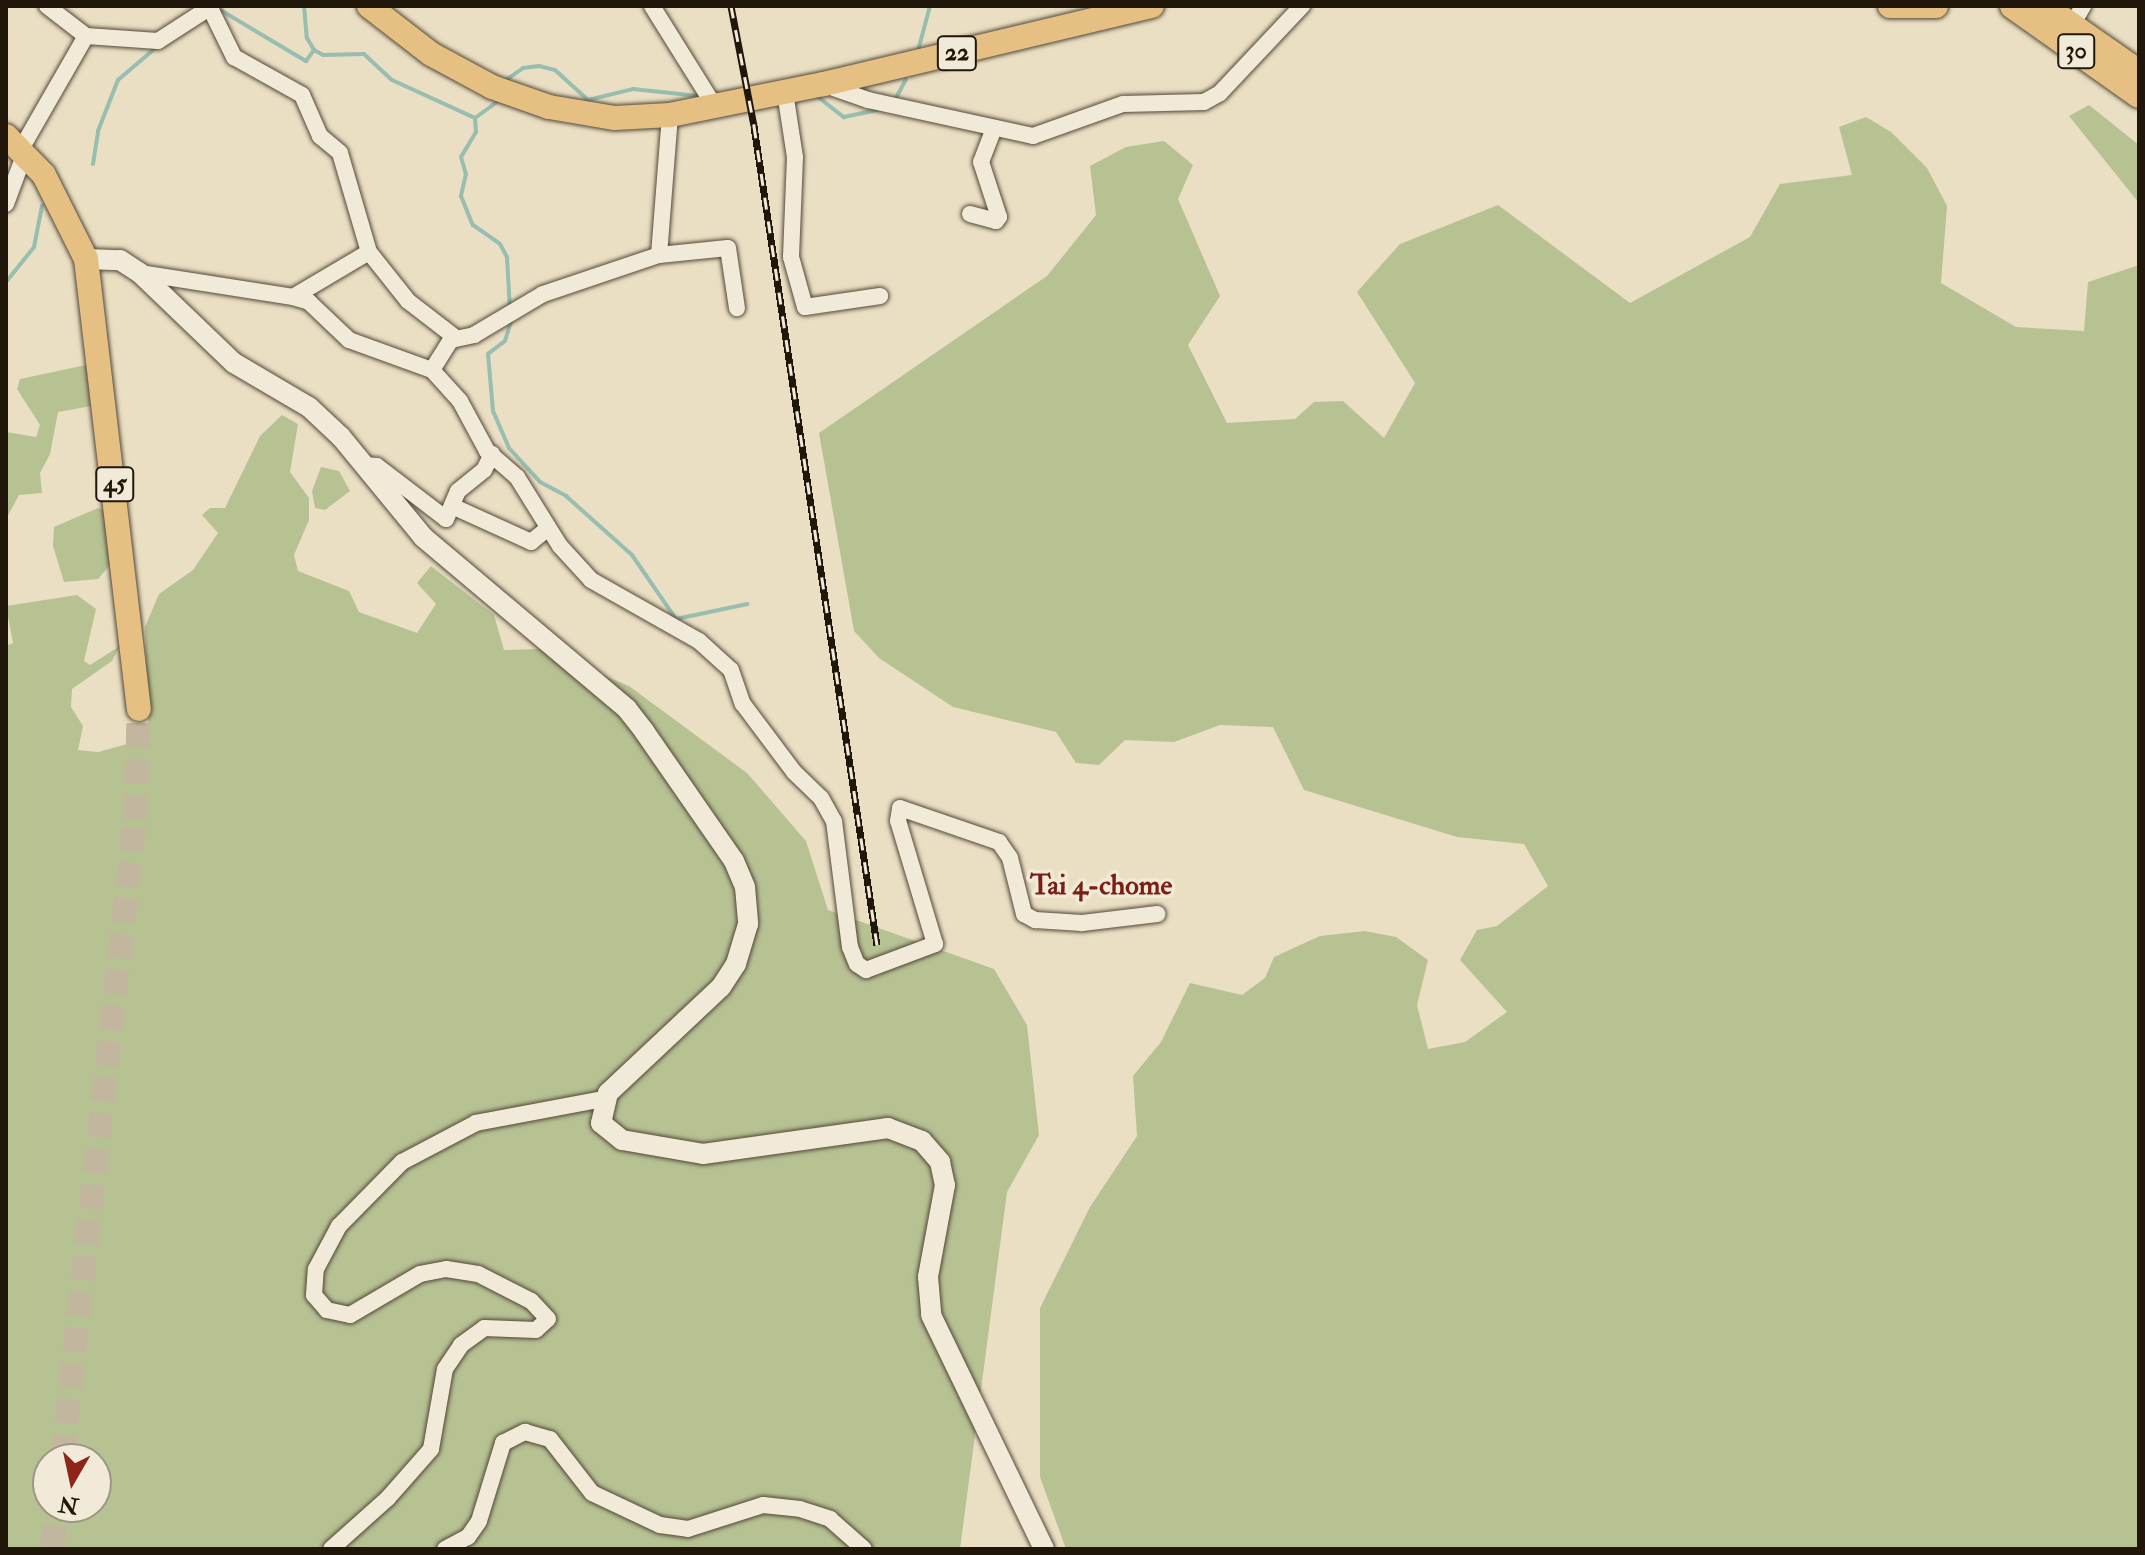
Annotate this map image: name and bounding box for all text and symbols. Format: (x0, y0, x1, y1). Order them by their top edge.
road number: 30 (2056, 31, 2096, 71)
road number: 22 (935, 33, 979, 73)
road number: 45 (95, 464, 135, 504)
district label: Tai 4-chome (1030, 869, 1172, 903)
north arrow (32, 1443, 112, 1523)
text: N (57, 1489, 80, 1520)

